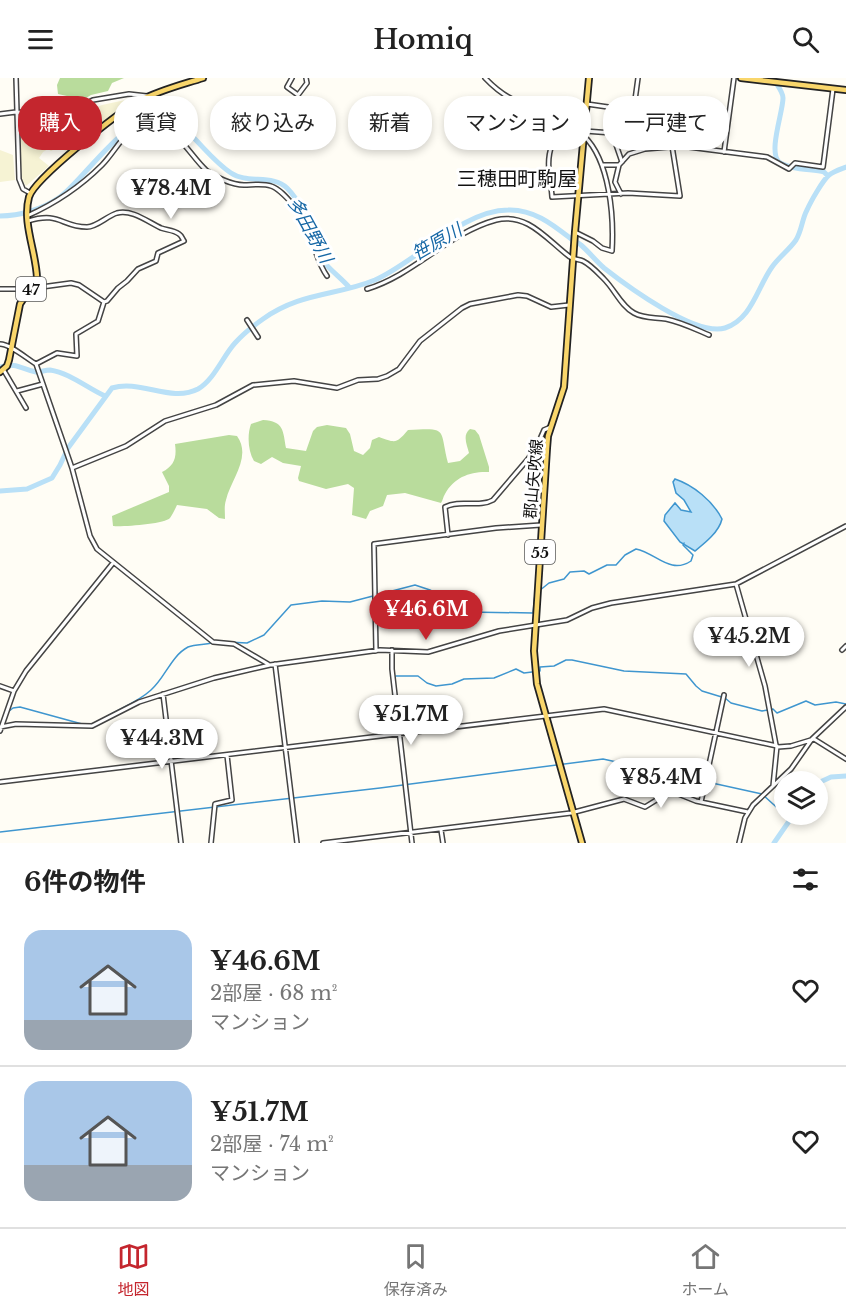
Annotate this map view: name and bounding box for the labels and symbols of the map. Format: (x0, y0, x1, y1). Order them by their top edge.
district label: 三穂田町駒屋 (457, 167, 577, 191)
pin: ¥78.4M (122, 169, 220, 220)
water label: 多田野川 (283, 193, 338, 269)
water label: 笹原川 (408, 218, 468, 265)
road number: 47 (16, 277, 46, 301)
street label: 郡山矢吹線 (520, 438, 546, 520)
road number: 55 (525, 540, 555, 564)
pin: ¥46.6M (377, 590, 475, 641)
pin: ¥45.2M (700, 617, 798, 668)
pin: ¥51.7M (362, 695, 460, 746)
pin: ¥44.3M (113, 719, 211, 770)
pin: ¥85.4M (612, 758, 710, 809)

